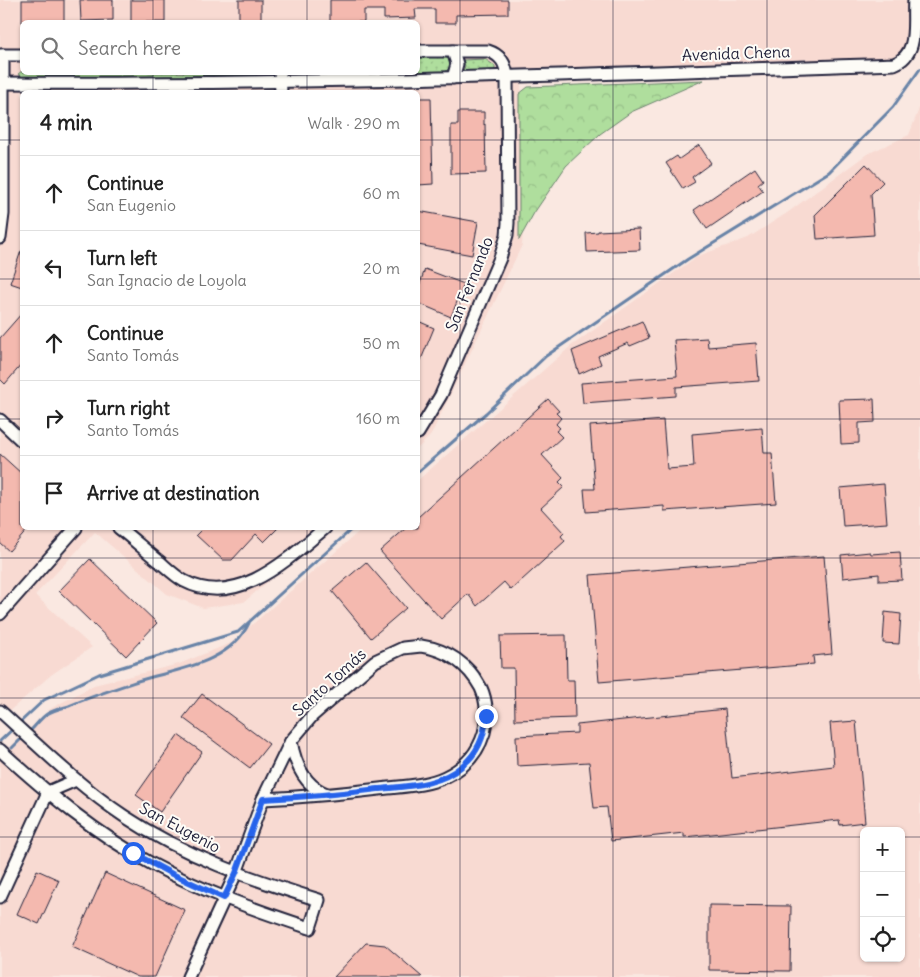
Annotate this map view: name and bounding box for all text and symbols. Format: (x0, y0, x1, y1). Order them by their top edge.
search box (20, 20, 420, 75)
icon: search (38, 34, 66, 62)
text: Search here (78, 36, 181, 60)
street label: Avenida Chena (681, 41, 791, 65)
text: 4 min (40, 109, 92, 136)
text: Walk · 290 m (308, 113, 400, 133)
text: Continue (87, 171, 164, 195)
icon: ahead (40, 179, 68, 207)
text: 60 m (362, 183, 400, 203)
text: San Eugenio (87, 195, 176, 215)
street label: San Fernando (441, 234, 497, 334)
text: Turn left (87, 246, 157, 270)
icon: left (40, 254, 68, 282)
text: 20 m (363, 258, 400, 278)
text: San Ignacio de Loyola (87, 270, 247, 290)
text: Continue (87, 321, 164, 345)
icon: ahead (40, 329, 68, 357)
text: 50 m (362, 333, 400, 353)
text: Santo Tomás (87, 345, 179, 365)
text: Turn right (87, 396, 170, 420)
icon: right (40, 404, 68, 432)
text: 160 m (356, 408, 400, 428)
text: Santo Tomás (87, 420, 179, 440)
icon: arrive (40, 479, 68, 507)
text: Arrive at destination (87, 481, 260, 505)
street label: Santo Tomás (288, 644, 370, 720)
route end (475, 705, 498, 728)
street label: San Eugenio (136, 797, 224, 857)
map controls (860, 827, 905, 962)
button: + (860, 827, 905, 872)
route start (122, 842, 145, 865)
button: − (860, 872, 905, 917)
button: locate (860, 917, 905, 962)

